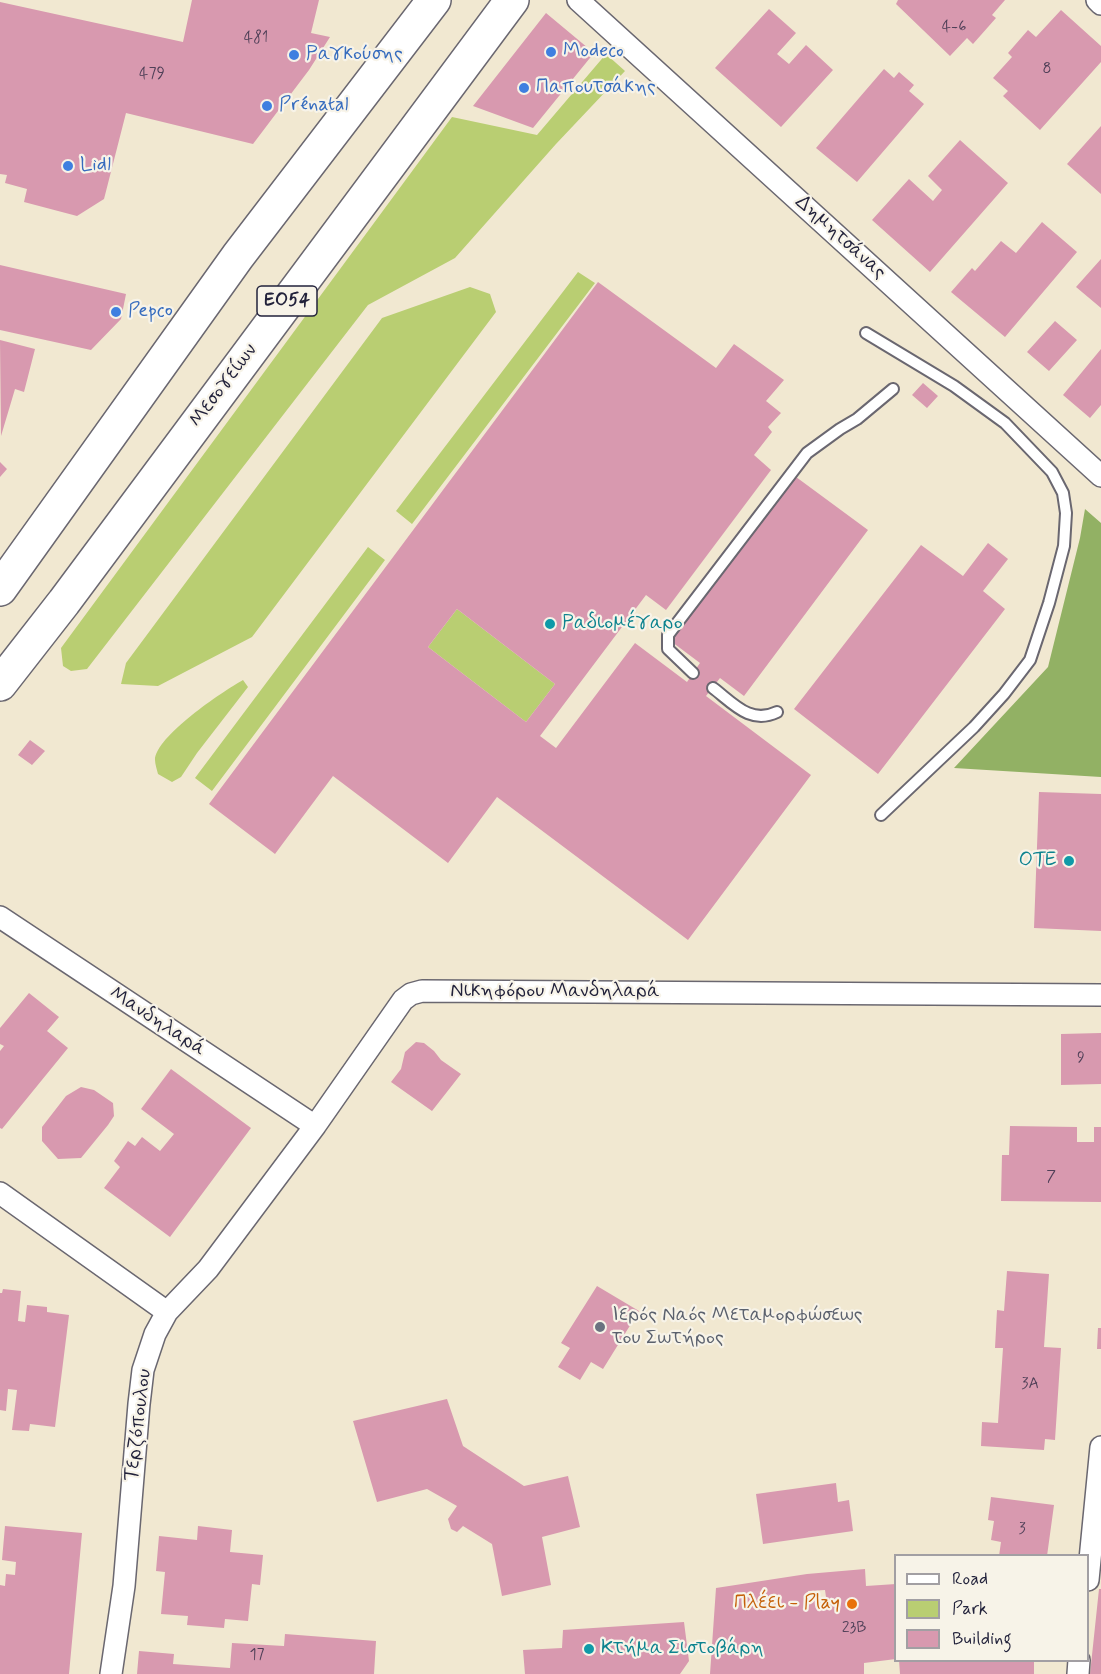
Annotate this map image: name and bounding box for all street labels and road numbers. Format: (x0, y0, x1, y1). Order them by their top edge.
street label: Δημητσάνας (790, 191, 890, 285)
road number: ΕΟ54 (257, 286, 317, 316)
street label: Μεσογείων (185, 340, 263, 432)
street label: Νικηφόρου Μανδηλαρά (450, 980, 660, 1004)
street label: Μανδηλαρά (104, 982, 210, 1062)
street label: Τερζόπουλου (120, 1368, 158, 1482)

